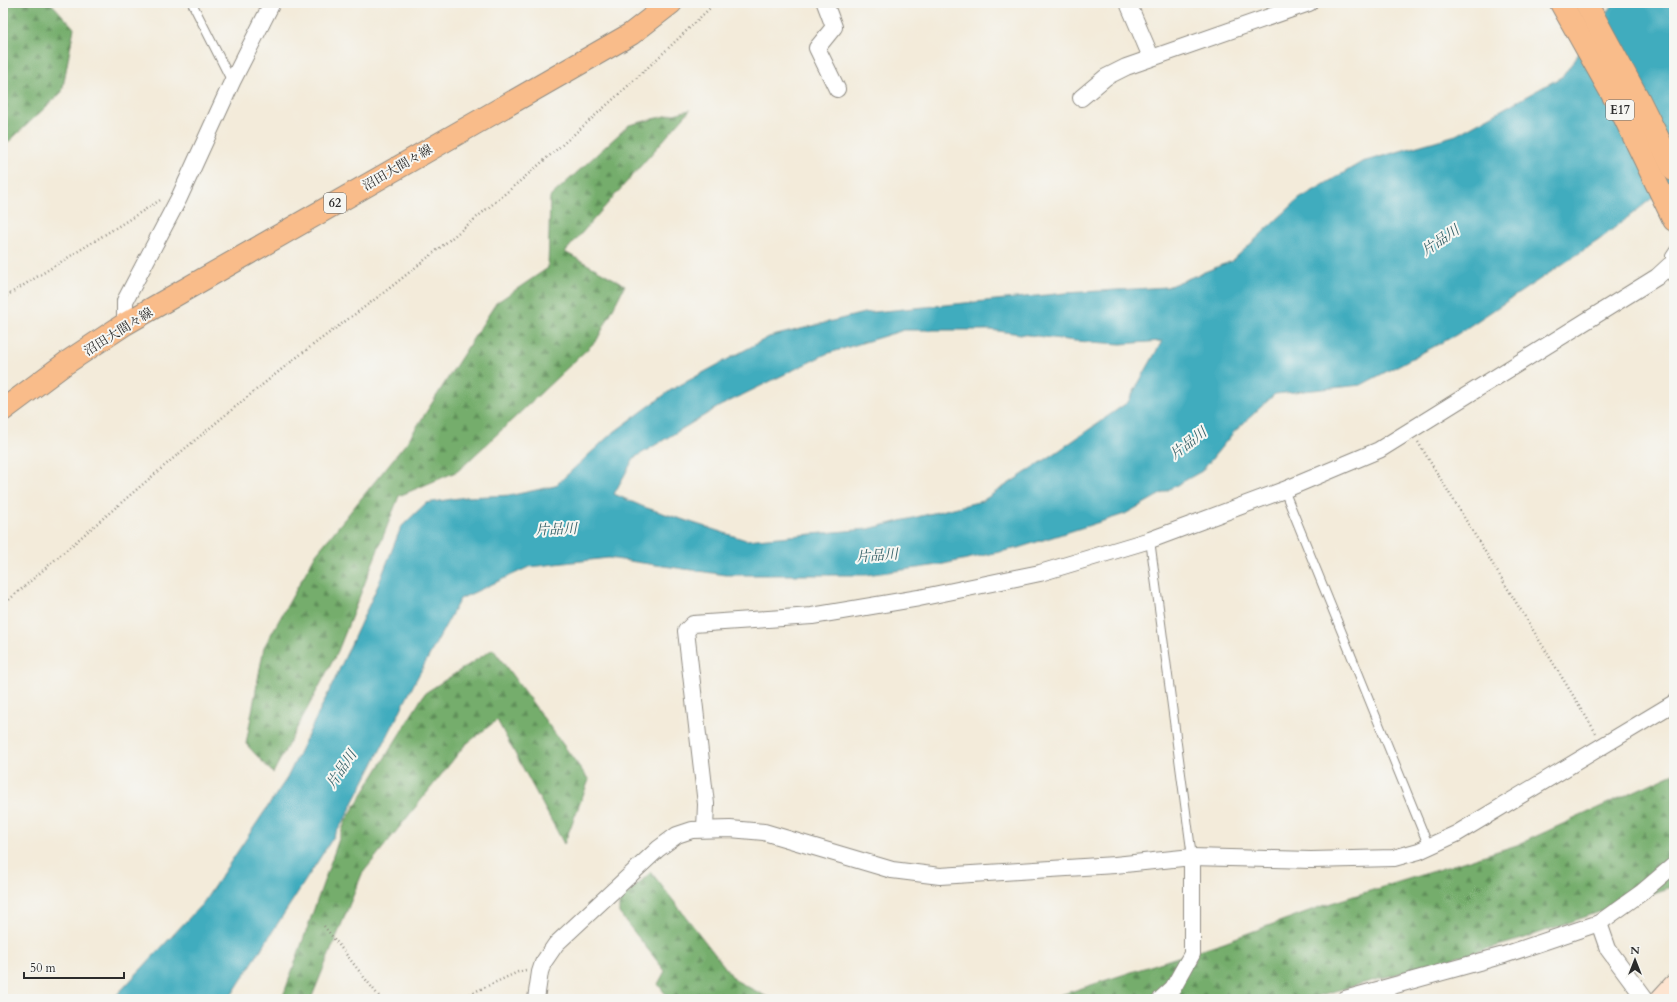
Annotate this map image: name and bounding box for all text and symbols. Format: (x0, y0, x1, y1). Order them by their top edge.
road number: E17 (1606, 100, 1634, 120)
street label: 沼田大間々線 (359, 141, 436, 195)
road number: 62 (324, 193, 346, 213)
water label: 片品川 (1418, 220, 1465, 260)
street label: 沼田大間々線 (81, 304, 156, 360)
water label: 片品川 (1166, 422, 1212, 464)
water label: 片品川 (535, 519, 579, 540)
water label: 片品川 (855, 544, 901, 566)
water label: 片品川 (322, 745, 362, 792)
north arrow (1615, 940, 1655, 980)
text: N (1630, 943, 1640, 958)
scale bar (24, 954, 124, 980)
text: 50 m (30, 960, 57, 976)

